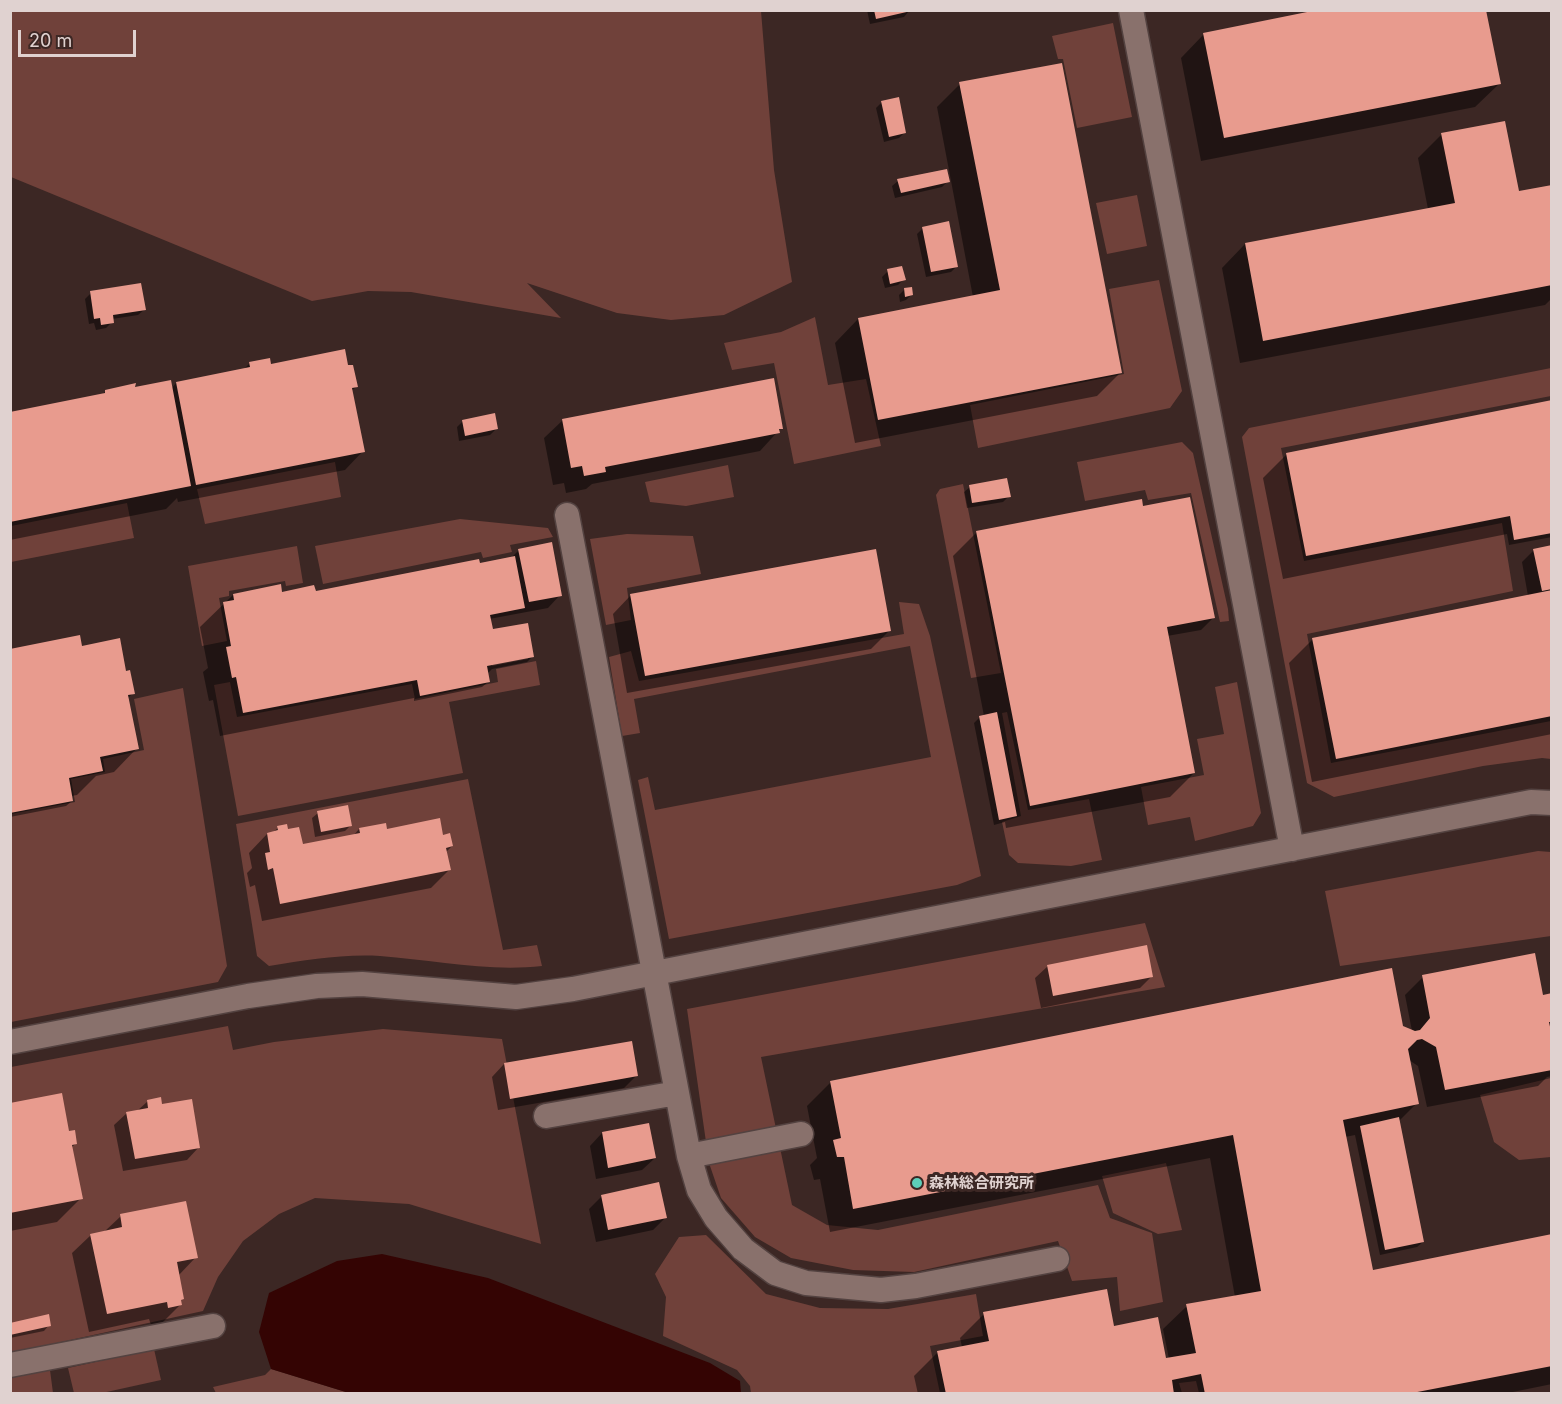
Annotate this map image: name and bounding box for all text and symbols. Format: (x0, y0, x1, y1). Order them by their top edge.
scale bar (21, 18, 140, 56)
text: 20 m (29, 30, 72, 51)
place label: 森林総合研究所 (929, 1174, 1034, 1192)
marker: 森林総合研究所 (910, 1176, 924, 1190)

